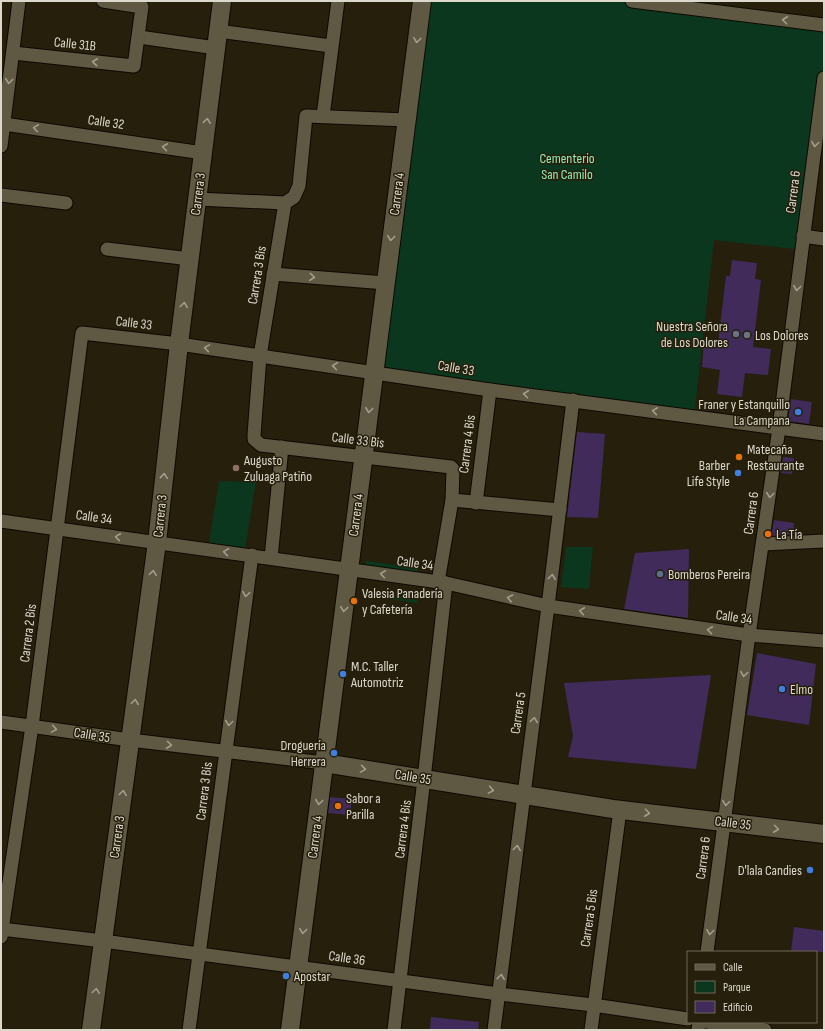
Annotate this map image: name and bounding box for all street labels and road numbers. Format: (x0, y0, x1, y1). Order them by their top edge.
street label: Calle 31B (53, 33, 97, 55)
street label: Calle 32 (87, 111, 126, 133)
street label: Carrera 6 (782, 170, 804, 214)
street label: Carrera 3 (187, 172, 209, 216)
street label: Carrera 4 (386, 172, 408, 216)
street label: Carrera 3 Bis (244, 245, 270, 305)
street label: Calle 33 (115, 312, 153, 334)
street label: Calle 33 (437, 357, 476, 379)
street label: Carrera 4 Bis (455, 414, 479, 474)
street label: Calle 33 Bis (331, 428, 385, 452)
street label: Carrera 6 (740, 491, 762, 535)
street label: Carrera 4 (345, 493, 367, 537)
street label: Carrera 3 (149, 494, 171, 538)
street label: Calle 34 (75, 506, 114, 528)
street label: Calle 34 (396, 552, 435, 574)
street label: Carrera 2 Bis (16, 603, 40, 663)
street label: Calle 34 (715, 606, 754, 628)
street label: Carrera 5 (507, 690, 529, 735)
street label: Calle 35 (73, 724, 112, 746)
street label: Carrera 3 Bis (192, 761, 216, 821)
street label: Calle 35 (394, 766, 433, 788)
street label: Carrera 4 Bis (391, 799, 415, 859)
street label: Calle 35 (714, 812, 753, 834)
street label: Carrera 3 (106, 815, 128, 859)
street label: Carrera 4 (304, 815, 326, 859)
street label: Carrera 6 (692, 836, 714, 880)
street label: Carrera 5 Bis (577, 888, 601, 948)
street label: Calle 36 (327, 947, 367, 969)

